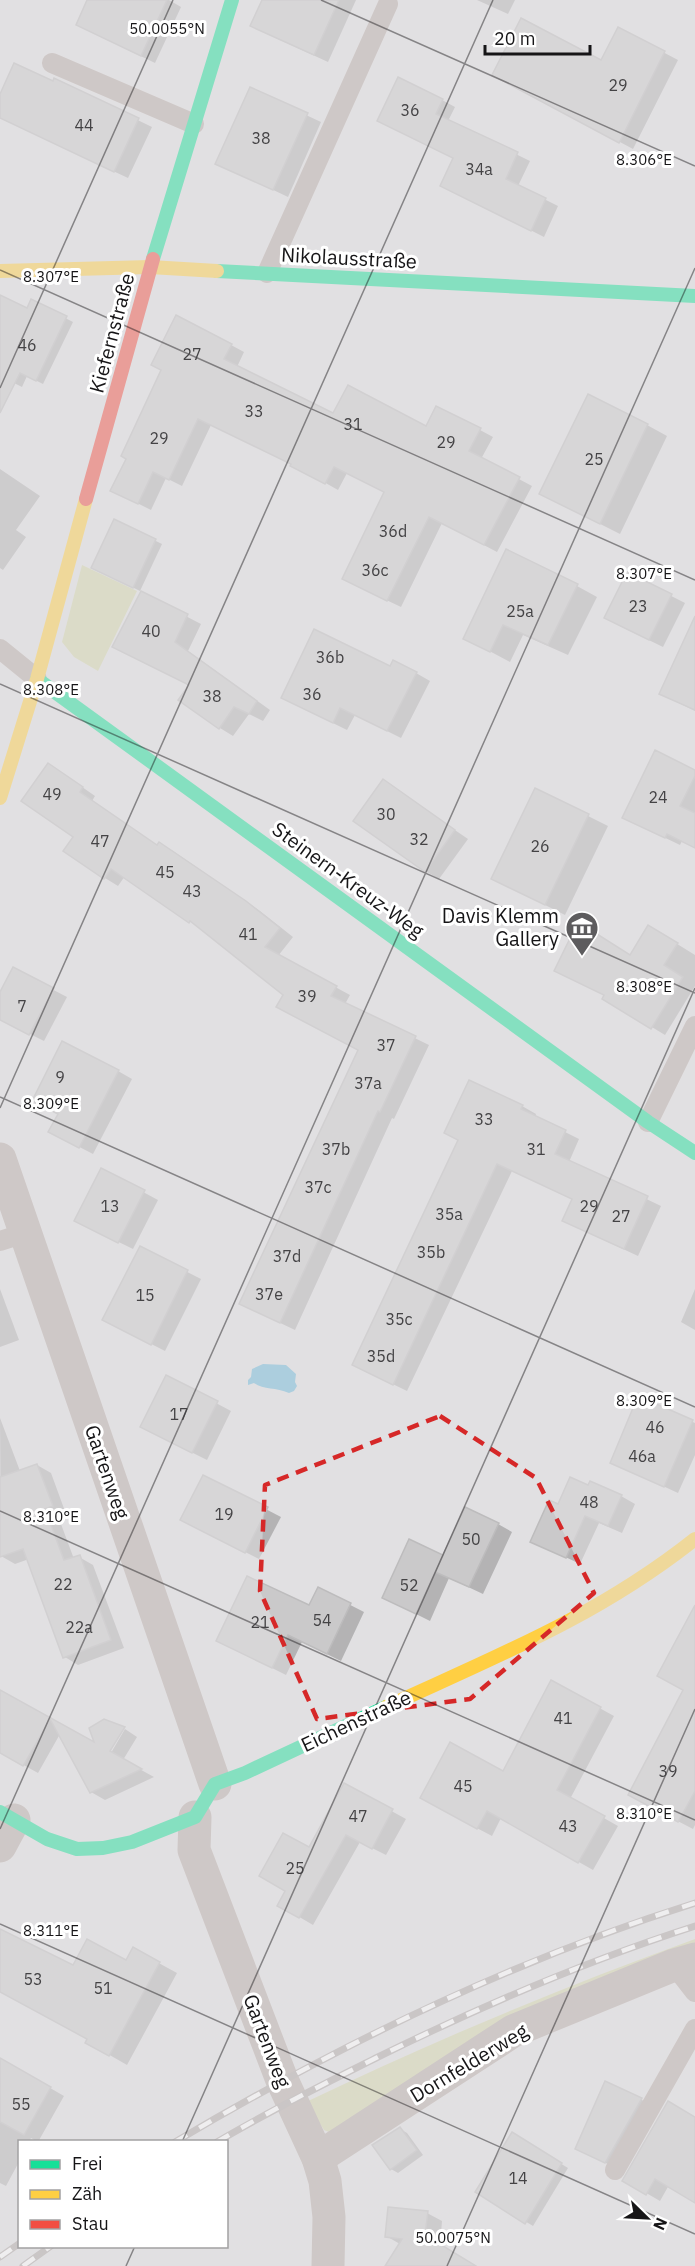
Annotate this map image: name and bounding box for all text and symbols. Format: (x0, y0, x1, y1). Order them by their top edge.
scale bar (485, 18, 590, 56)
text: 50.0055°N (129, 19, 205, 38)
text: 20 m (494, 27, 536, 50)
house number: 29 (608, 75, 628, 95)
house number: 36 (400, 100, 420, 120)
house number: 44 (74, 115, 94, 135)
house number: 38 (251, 128, 271, 148)
text: 8.306°E (616, 150, 672, 169)
house number: 34a (465, 159, 493, 179)
street label: Nikolausstraße (280, 240, 418, 275)
text: 8.307°E (23, 267, 79, 286)
street label: Kiefernstraße (83, 270, 140, 396)
house number: 46 (17, 335, 37, 355)
house number: 27 (182, 344, 202, 364)
house number: 33 (244, 401, 264, 421)
house number: 31 (343, 414, 363, 434)
house number: 29 (149, 428, 169, 448)
house number: 29 (436, 432, 456, 452)
house number: 25 (584, 449, 604, 469)
house number: 36d (379, 521, 407, 541)
house number: 36c (361, 560, 389, 580)
text: 8.307°E (616, 564, 672, 583)
house number: 23 (628, 596, 648, 616)
house number: 25a (506, 601, 534, 621)
house number: 40 (141, 621, 161, 641)
house number: 36b (316, 647, 344, 667)
text: 8.308°E (23, 680, 79, 699)
house number: 36 (302, 684, 322, 704)
house number: 38 (202, 686, 222, 706)
house number: 49 (42, 784, 62, 804)
house number: 24 (648, 787, 668, 807)
house number: 30 (376, 804, 396, 824)
street label: Steinern-Kreuz-Weg (267, 815, 430, 944)
house number: 32 (409, 829, 429, 849)
house number: 47 (90, 831, 110, 851)
house number: 26 (530, 836, 550, 856)
house number: 45 (155, 862, 175, 882)
house number: 43 (182, 881, 202, 901)
place label: Davis Klemm Gallery (442, 902, 559, 952)
museum icon: Davis Klemm Gallery (564, 910, 600, 957)
house number: 41 (238, 924, 258, 944)
text: 8.308°E (616, 977, 672, 996)
house number: 39 (297, 986, 317, 1006)
house number: 7 (17, 996, 27, 1016)
house number: 37 (376, 1035, 396, 1055)
house number: 9 (55, 1067, 65, 1087)
house number: 37a (354, 1073, 382, 1093)
text: 8.309°E (23, 1094, 79, 1113)
house number: 33 (474, 1109, 494, 1129)
house number: 37b (322, 1139, 350, 1159)
house number: 31 (526, 1139, 546, 1159)
house number: 37c (304, 1177, 332, 1197)
house number: 13 (100, 1196, 120, 1216)
house number: 29 (579, 1196, 599, 1216)
house number: 35a (435, 1204, 463, 1224)
house number: 27 (611, 1206, 631, 1226)
house number: 35b (417, 1242, 445, 1262)
house number: 37d (273, 1246, 301, 1266)
house number: 37e (255, 1284, 283, 1304)
house number: 15 (135, 1285, 155, 1305)
house number: 35c (385, 1309, 413, 1329)
house number: 35d (367, 1346, 395, 1366)
text: 8.309°E (616, 1391, 672, 1410)
house number: 17 (169, 1404, 189, 1424)
house number: 46 (645, 1417, 665, 1437)
street label: Gartenweg (79, 1421, 136, 1523)
house number: 46a (628, 1446, 656, 1466)
house number: 48 (579, 1492, 599, 1512)
house number: 19 (214, 1504, 234, 1524)
text: 8.310°E (23, 1507, 79, 1526)
house number: 50 (461, 1529, 481, 1549)
house number: 22 (53, 1574, 73, 1594)
house number: 52 (399, 1575, 419, 1595)
house number: 54 (312, 1610, 332, 1630)
house number: 21 (250, 1612, 270, 1632)
house number: 22a (65, 1617, 93, 1637)
street label: Eichenstraße (296, 1683, 415, 1758)
house number: 41 (553, 1708, 573, 1728)
house number: 39 (658, 1761, 678, 1781)
house number: 45 (453, 1776, 473, 1796)
text: 8.310°E (616, 1804, 672, 1823)
house number: 47 (348, 1806, 368, 1826)
house number: 43 (558, 1816, 578, 1836)
house number: 25 (285, 1858, 305, 1878)
text: 8.311°E (23, 1921, 79, 1940)
house number: 53 (23, 1969, 43, 1989)
house number: 51 (93, 1978, 113, 1998)
street label: Gartenweg (237, 1990, 298, 2092)
street label: Dornfelderweg (405, 2017, 533, 2108)
house number: 55 (11, 2094, 31, 2114)
legend (18, 2140, 228, 2248)
text: Frei (72, 2152, 103, 2175)
house number: 14 (508, 2168, 528, 2188)
text: Zäh (72, 2182, 102, 2205)
north arrow (617, 2188, 677, 2248)
text: Stau (72, 2212, 109, 2235)
text: N (649, 2215, 672, 2233)
text: 50.0075°N (415, 2228, 491, 2247)

